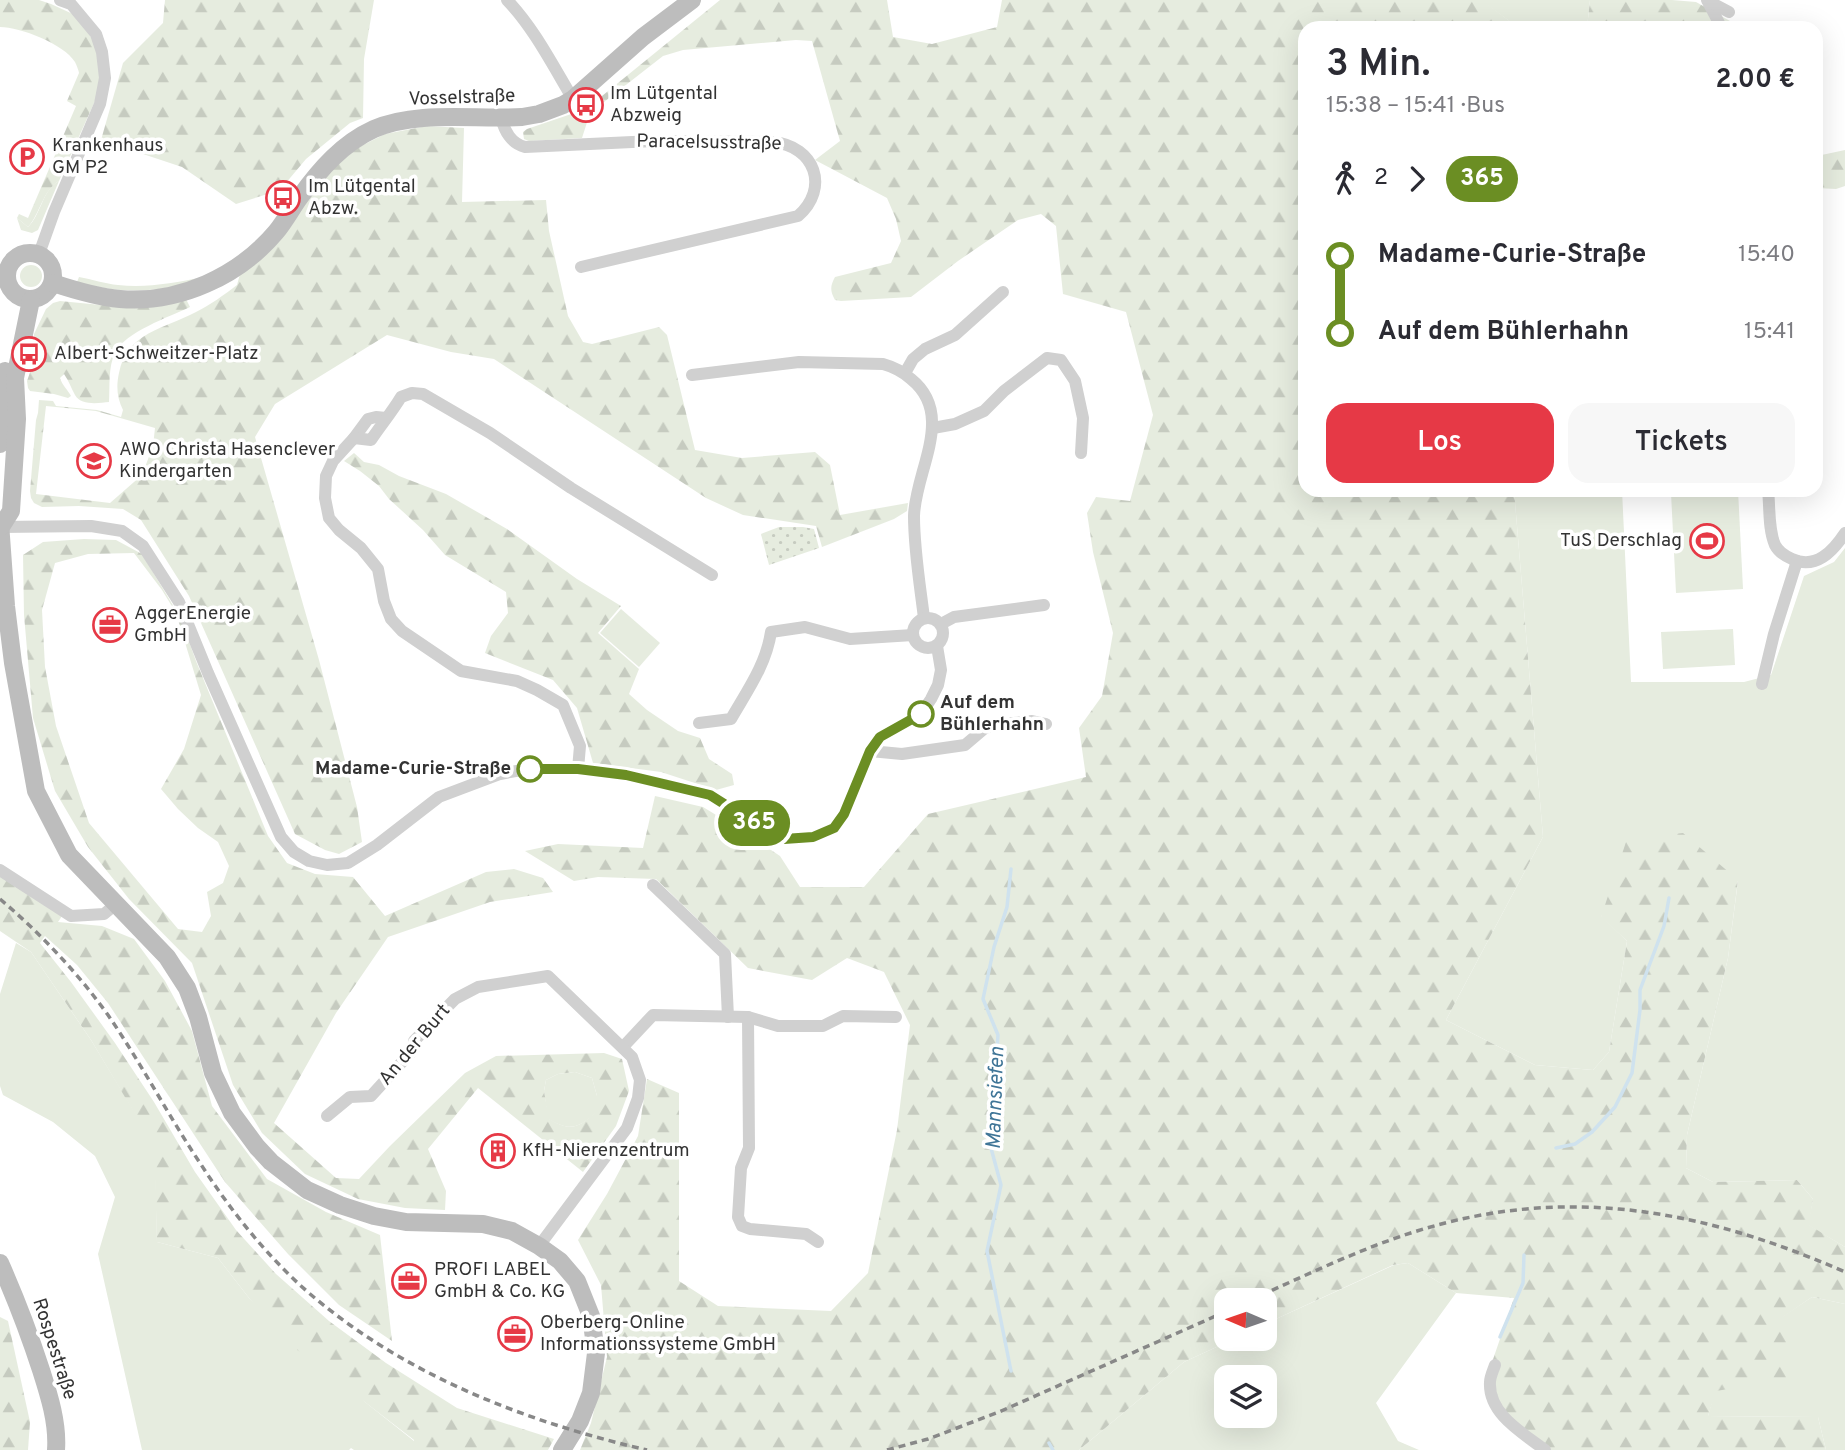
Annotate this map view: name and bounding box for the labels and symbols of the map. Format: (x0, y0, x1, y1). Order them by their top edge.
place label: Im Lütgental Abzweig (610, 82, 718, 128)
street label: Vosselstraße (408, 84, 516, 112)
bus stop icon: Im Lütgental Abzweig (567, 86, 605, 124)
street label: Paracelsusstraße (636, 130, 782, 156)
place label: Krankenhaus GM P2 (52, 134, 164, 180)
parking icon: Krankenhaus GM P2 (8, 138, 46, 176)
place label: Im Lütgental Abzw. (308, 175, 416, 221)
bus stop icon: Im Lütgental Abzw. (264, 179, 302, 217)
bus stop icon: Albert-Schweitzer-Platz (10, 335, 48, 373)
place label: Albert-Schweitzer-Platz (54, 342, 259, 366)
place label: AWO Christa Hasenclever Kindergarten (119, 438, 336, 484)
school or university icon: AWO Christa Hasenclever Kindergarten (75, 442, 113, 480)
sports icon: TuS Derschlag (1688, 522, 1726, 560)
place label: TuS Derschlag (1560, 529, 1682, 553)
place label: AggerEnergie GmbH (134, 602, 251, 648)
office icon: AggerEnergie GmbH (91, 606, 129, 644)
place label: Auf dem Bühlerhahn (940, 691, 1044, 737)
marker: Auf dem Bühlerhahn (908, 701, 934, 727)
marker: Madame-Curie-Straße (517, 756, 543, 782)
place label: Madame-Curie-Straße (315, 757, 511, 781)
line badge: 365 (714, 800, 794, 846)
street label: An der Burt (374, 999, 456, 1091)
water label: Mannsiefen (981, 1046, 1011, 1150)
building icon: KfH-Nierenzentrum (479, 1132, 517, 1170)
place label: KfH-Nierenzentrum (522, 1139, 690, 1163)
place label: PROFI LABEL GmbH & Co. KG (434, 1258, 565, 1304)
office icon: PROFI LABEL GmbH & Co. KG (390, 1262, 428, 1300)
north arrow (1214, 1288, 1278, 1351)
street label: Rospestraße (26, 1295, 82, 1403)
place label: Oberberg-Online Informationssysteme GmbH (540, 1311, 776, 1357)
office icon: Oberberg-Online Informationssysteme GmbH (496, 1315, 534, 1353)

